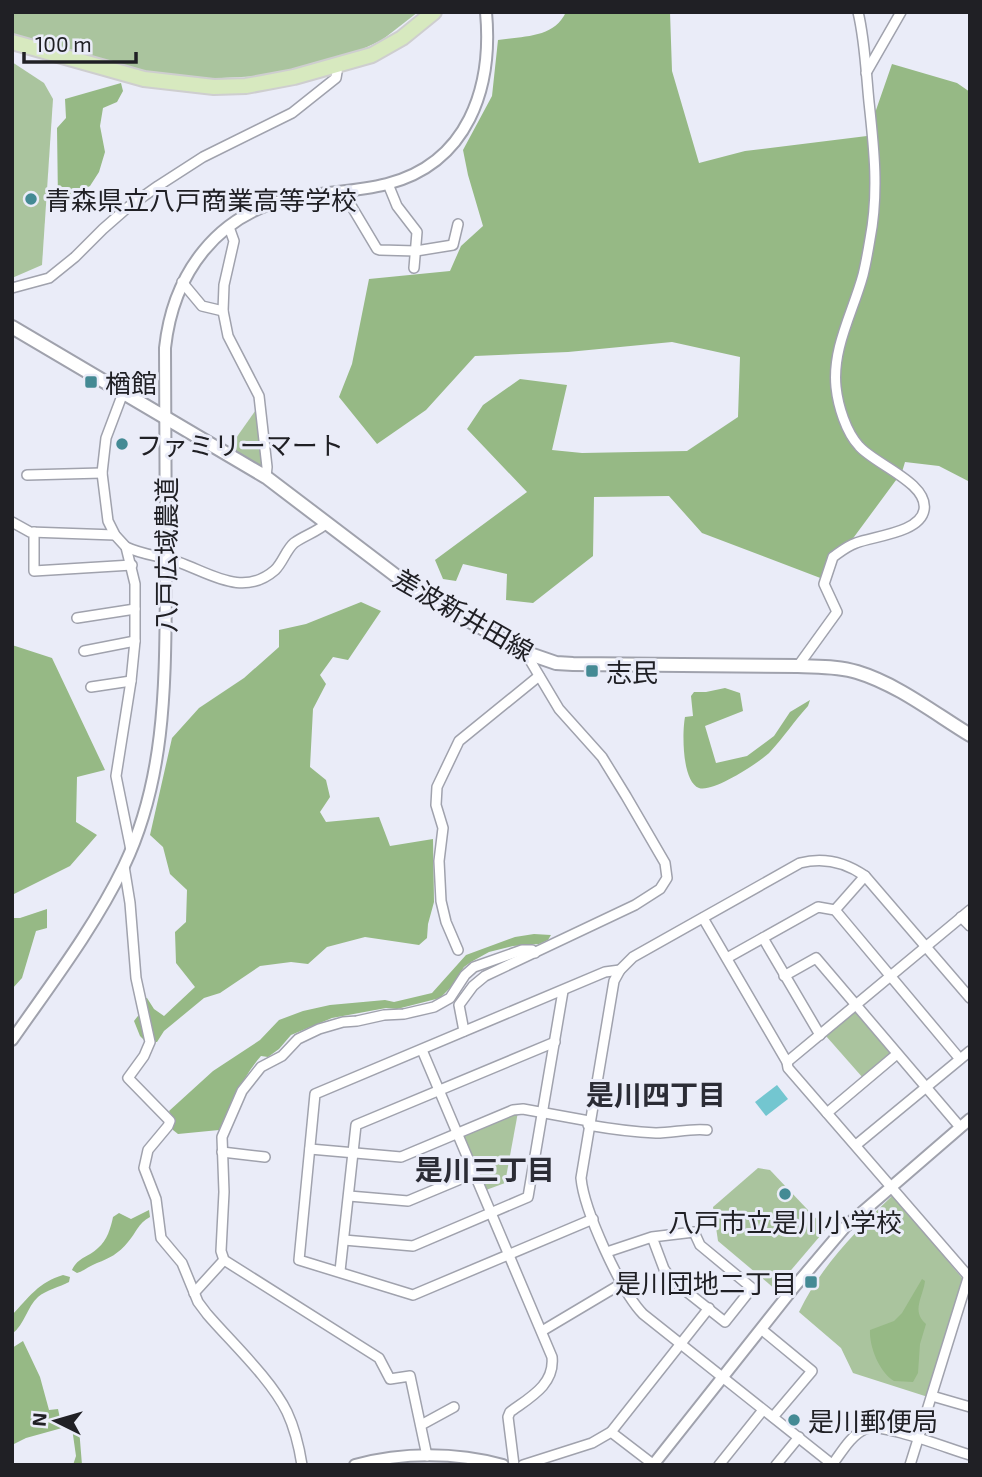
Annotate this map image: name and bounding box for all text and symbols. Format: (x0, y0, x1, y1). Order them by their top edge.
scale bar (24, 21, 136, 65)
text: 100 m (35, 31, 92, 56)
place label: 青森県立八戸商業高等学校 (45, 184, 357, 215)
marker: 青森県立八戸商業高等学校 (23, 191, 39, 207)
place label: 楢館 (105, 367, 157, 398)
marker: 楢館 (83, 374, 99, 390)
place label: ファミリーマート (136, 429, 344, 460)
marker: ファミリーマート (114, 436, 130, 452)
street label: 八戸広域農道 (150, 477, 181, 633)
street label: 差波新井田線 (389, 562, 539, 666)
place label: 志民 (606, 656, 658, 687)
marker: 志民 (584, 663, 600, 679)
district label: 是川四丁目 (586, 1077, 726, 1111)
district label: 是川三丁目 (415, 1152, 555, 1186)
marker: 八戸市立是川小学校 (777, 1186, 793, 1202)
place label: 八戸市立是川小学校 (668, 1206, 902, 1237)
place label: 是川団地二丁目 (615, 1267, 797, 1298)
marker: 是川団地二丁目 (803, 1274, 819, 1290)
north arrow (21, 1386, 91, 1456)
place label: 是川郵便局 (808, 1405, 938, 1436)
text: N (27, 1412, 51, 1427)
marker: 是川郵便局 (786, 1412, 802, 1428)

